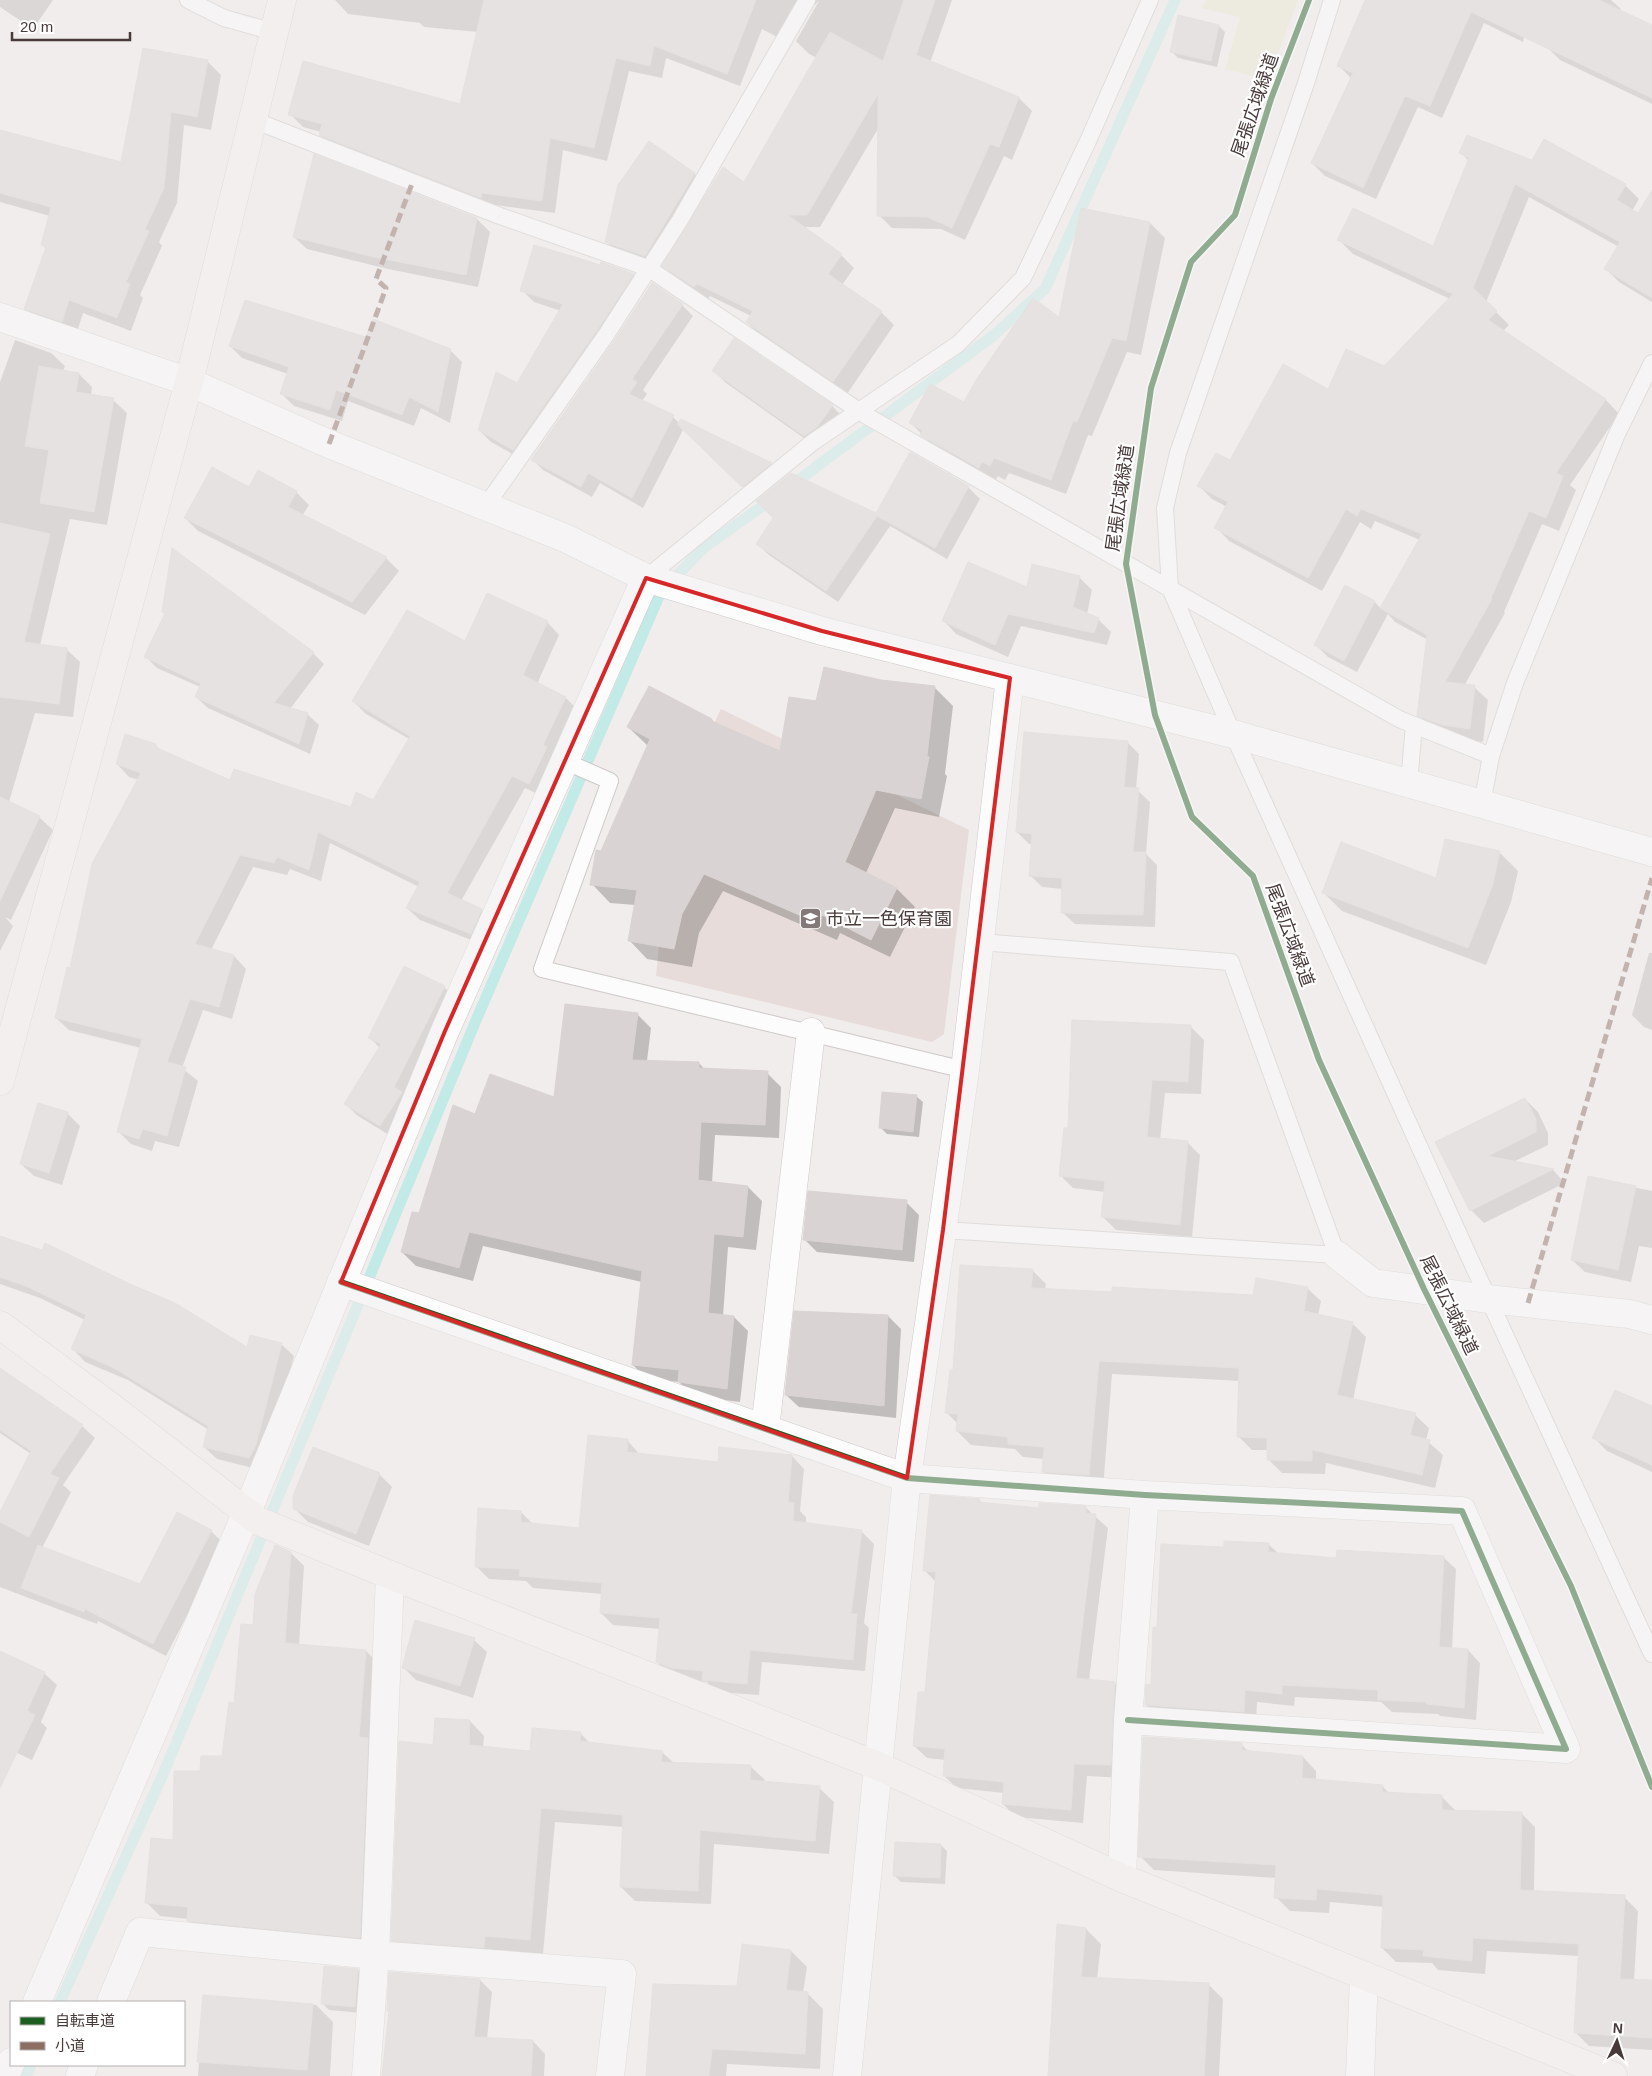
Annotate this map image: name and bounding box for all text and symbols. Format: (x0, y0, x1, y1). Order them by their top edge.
scale bar (12, 10, 130, 42)
text: 20 m (20, 18, 53, 35)
street label: 尾張広域緑道 (1228, 51, 1282, 159)
street label: 尾張広域緑道 (1103, 443, 1137, 553)
street label: 尾張広域緑道 (1262, 881, 1318, 989)
school or university icon: 市立一色保育園 (798, 907, 822, 931)
place label: 市立一色保育園 (826, 909, 952, 929)
street label: 尾張広域緑道 (1416, 1252, 1482, 1358)
legend (10, 2001, 185, 2066)
text: 自転車道 (55, 2012, 115, 2029)
north arrow (1592, 2016, 1642, 2066)
text: N (1612, 2020, 1624, 2036)
text: 小道 (55, 2037, 85, 2054)

